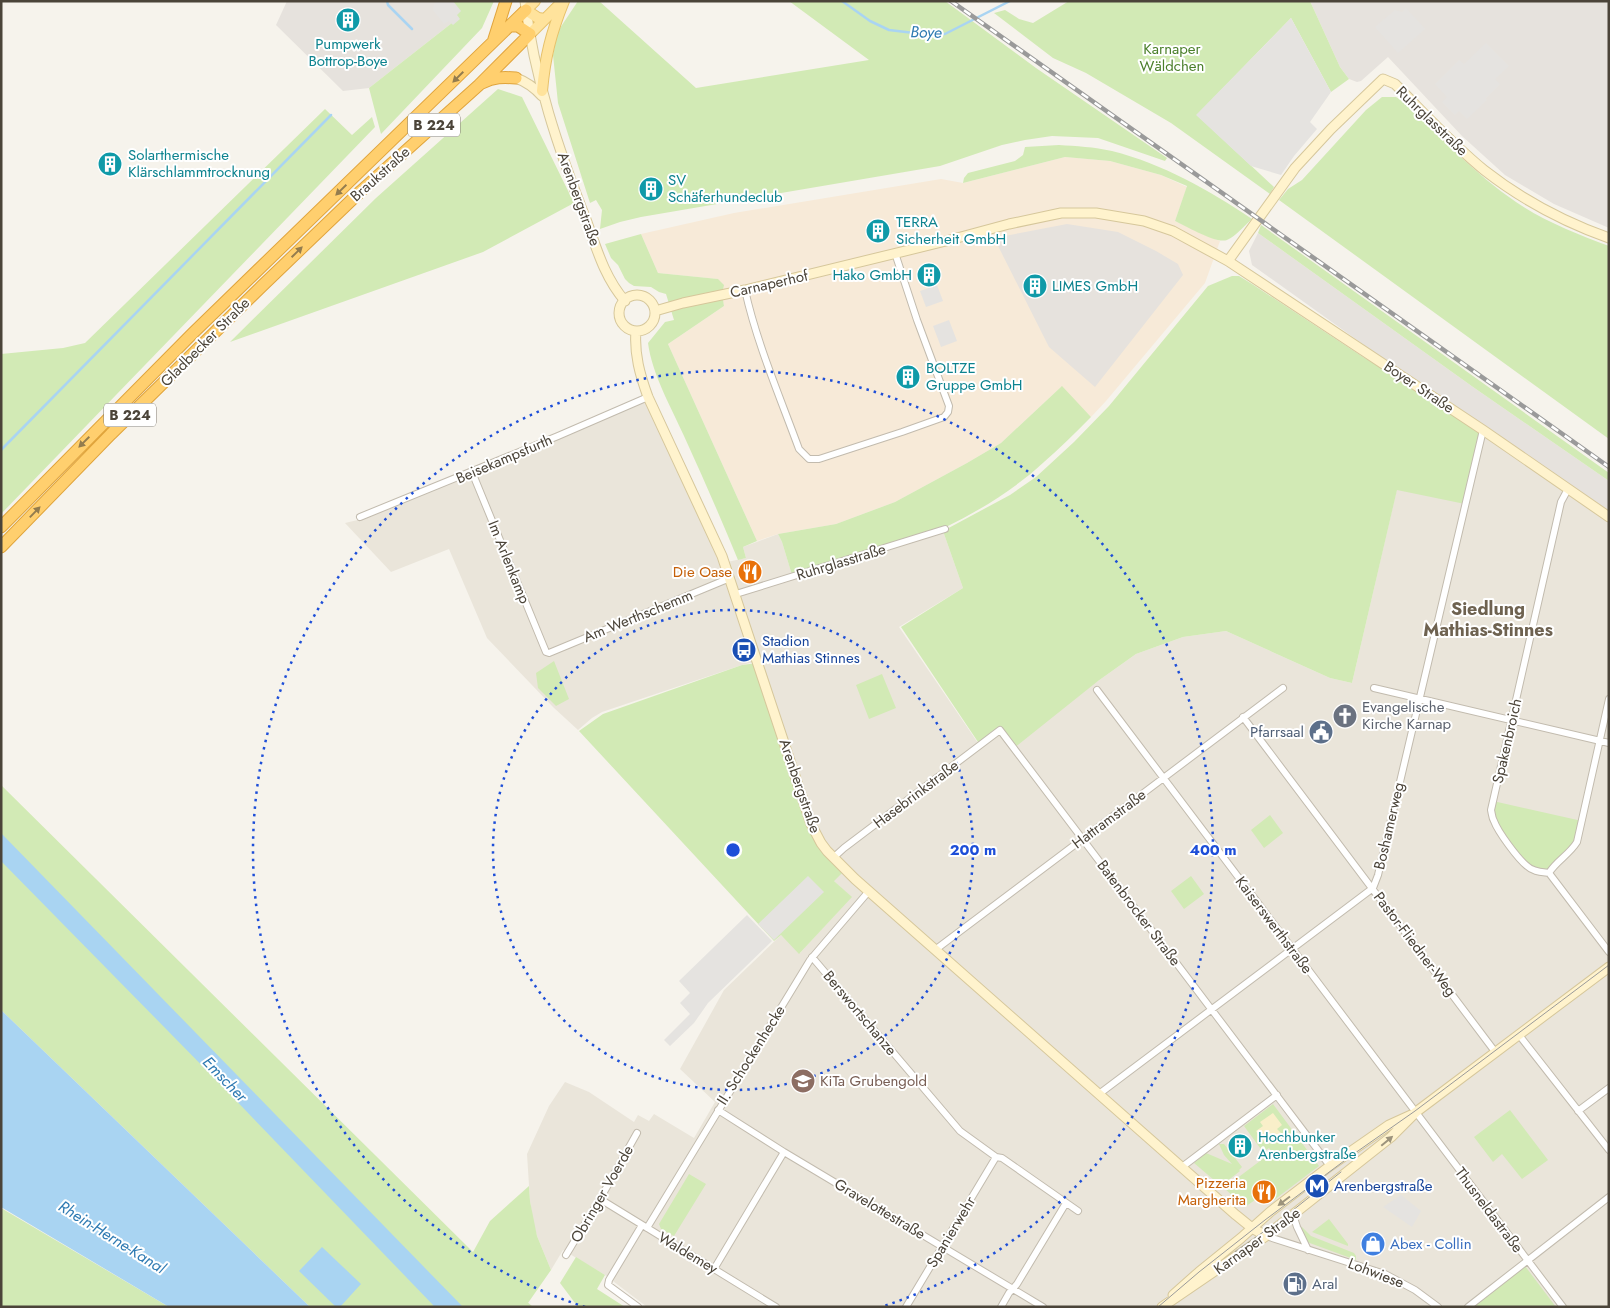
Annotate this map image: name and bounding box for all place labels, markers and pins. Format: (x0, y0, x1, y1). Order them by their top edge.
building icon: Pumpwerk Bottrop-Boye (335, 7, 361, 33)
place label: Pumpwerk Bottrop-Boye (308, 33, 388, 72)
place label: Solarthermische Klärschlammtrocknung (128, 144, 270, 183)
building icon: Solarthermische Klärschlammtrocknung (97, 151, 123, 177)
place label: SV Schäferhundeclub (668, 169, 783, 208)
building icon: SV Schäferhundeclub (638, 176, 664, 202)
place label: TERRA Sicherheit GmbH (896, 211, 1006, 250)
building icon: TERRA Sicherheit GmbH (865, 218, 891, 244)
building icon: Hako GmbH (916, 262, 942, 288)
place label: Hako GmbH (832, 264, 912, 286)
building icon: LIMES GmbH (1022, 273, 1048, 299)
place label: LIMES GmbH (1052, 275, 1138, 297)
place label: BOLTZE Gruppe GmbH (926, 357, 1023, 396)
building icon: BOLTZE Gruppe GmbH (895, 364, 921, 390)
restaurant icon: Die Oase (737, 559, 763, 585)
place label: Die Oase (673, 561, 732, 583)
place label: Stadion Mathias Stinnes (762, 630, 860, 669)
bus stop icon: Stadion Mathias Stinnes (731, 637, 757, 663)
place label: Evangelische Kirche Karnap (1362, 696, 1451, 735)
church icon: Evangelische Kirche Karnap (1332, 703, 1358, 729)
public building icon: Pfarrsaal (1308, 719, 1334, 745)
place label: Pfarrsaal (1250, 721, 1304, 743)
centre of rings (724, 841, 742, 859)
school or university icon: KiTa Grubengold (790, 1068, 816, 1094)
place label: KiTa Grubengold (820, 1070, 927, 1092)
place label: Hochbunker Arenbergstraße (1258, 1126, 1357, 1165)
building icon: Hochbunker Arenbergstraße (1227, 1133, 1253, 1159)
place label: Pizzeria Margherita (1178, 1172, 1246, 1211)
metro station icon: Arenbergstraße (1304, 1173, 1330, 1199)
place label: Arenbergstraße (1334, 1175, 1433, 1197)
restaurant icon: Pizzeria Margherita (1251, 1179, 1277, 1205)
shop icon: Abex - Collin (1360, 1231, 1386, 1257)
place label: Abex - Collin (1390, 1233, 1472, 1255)
fuel station icon: Aral (1282, 1271, 1308, 1297)
place label: Aral (1312, 1273, 1338, 1295)

